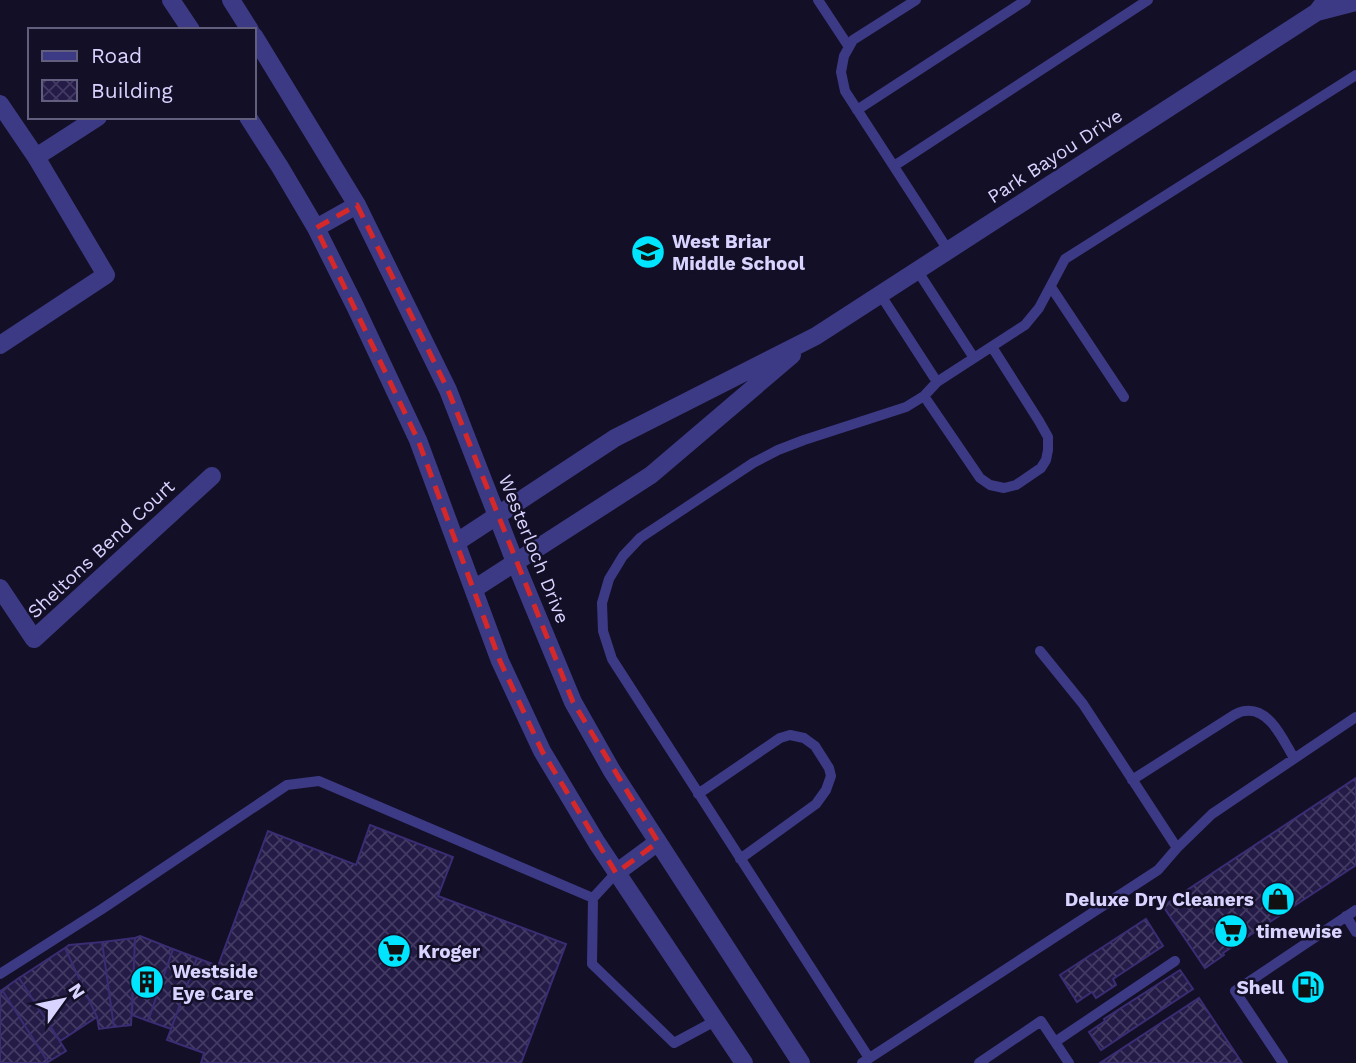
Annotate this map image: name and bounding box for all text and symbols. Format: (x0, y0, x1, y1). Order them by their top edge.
legend (28, 28, 256, 119)
text: Road (91, 43, 142, 68)
text: Building (91, 78, 173, 103)
street label: Park Bayou Drive (983, 104, 1127, 208)
place label: West Briar Middle School (672, 230, 806, 275)
school or university icon: West Briar Middle School (629, 233, 667, 271)
street label: Westerloch Drive (494, 471, 574, 627)
street label: Sheltons Bend Court (23, 475, 179, 623)
shop icon: Deluxe Dry Cleaners (1259, 880, 1297, 918)
place label: Deluxe Dry Cleaners (1065, 888, 1254, 911)
supermarket icon: timewise (1212, 912, 1250, 950)
place label: timewise (1256, 920, 1342, 943)
supermarket icon: Kroger (375, 932, 413, 970)
place label: Kroger (418, 940, 481, 963)
place label: Westside Eye Care (172, 960, 258, 1005)
building icon: Westside Eye Care (128, 963, 166, 1001)
north arrow (28, 965, 98, 1035)
fuel station icon: Shell (1289, 968, 1327, 1006)
place label: Shell (1237, 976, 1285, 999)
text: N (63, 979, 90, 1003)

